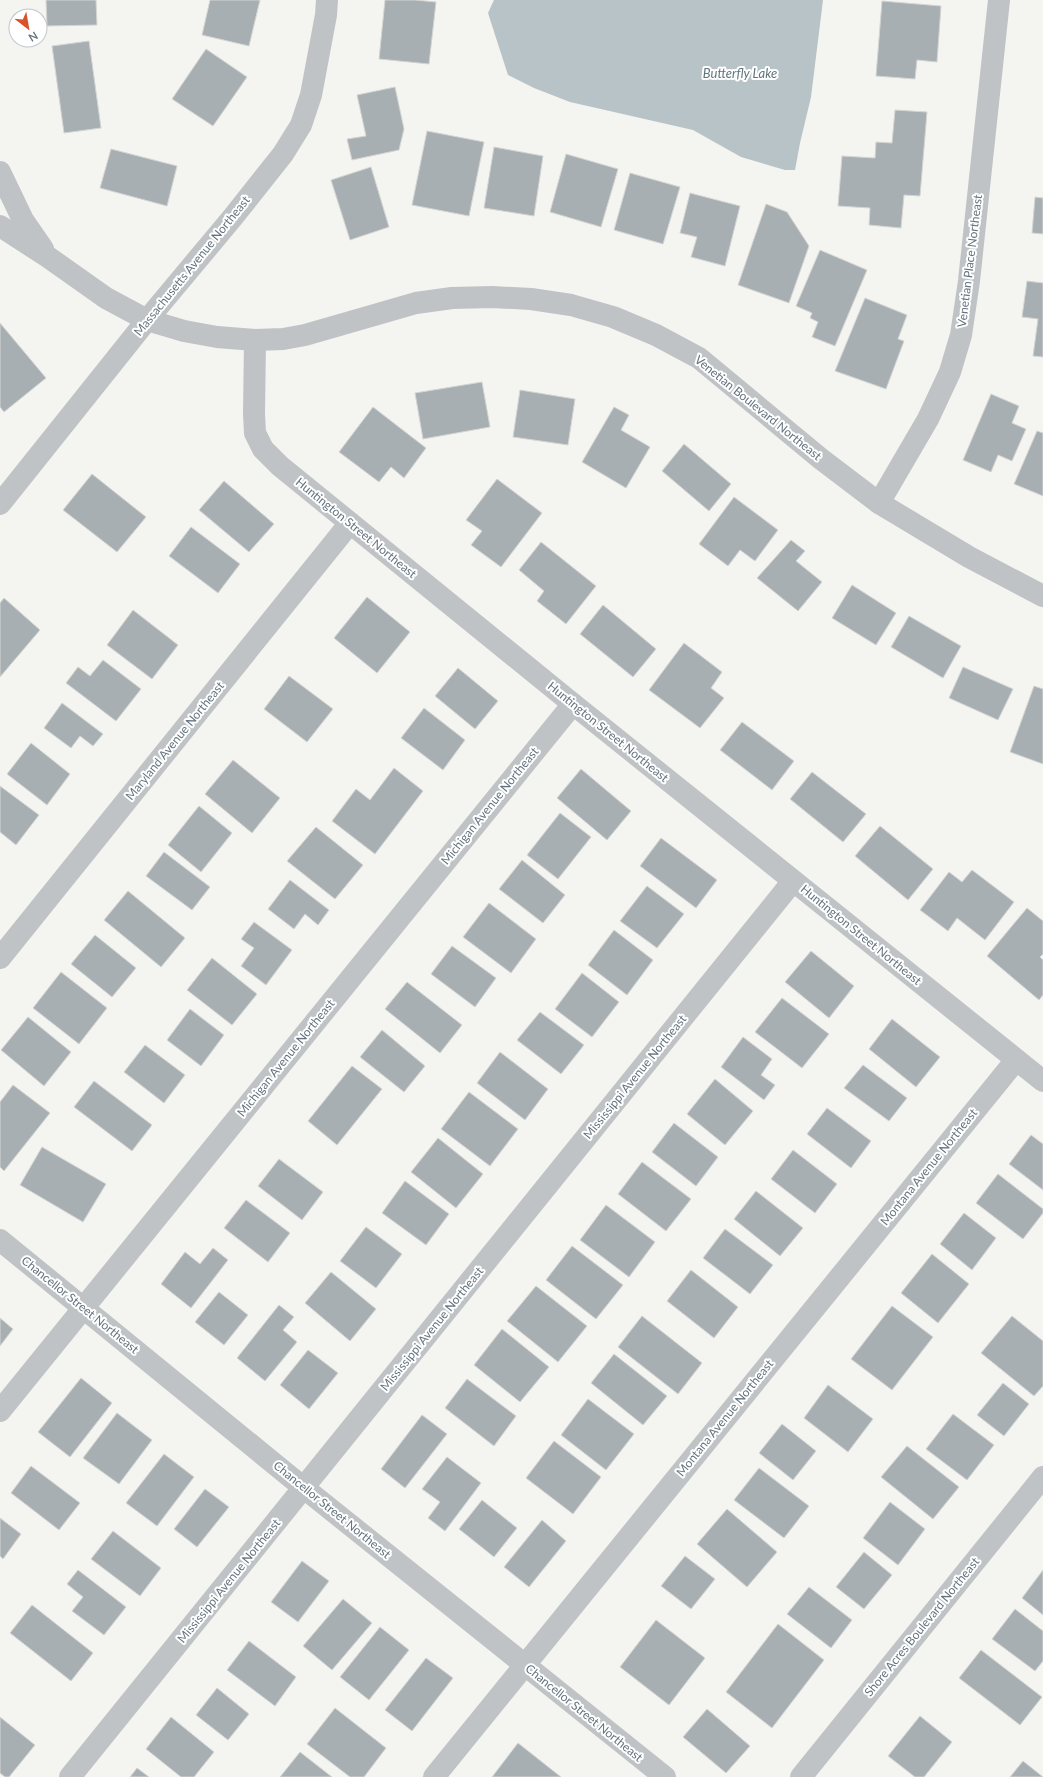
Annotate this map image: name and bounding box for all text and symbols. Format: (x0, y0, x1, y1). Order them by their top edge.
north arrow (8, 8, 48, 48)
text: N (26, 29, 40, 45)
water label: Butterfly Lake (703, 65, 777, 81)
street label: Massachusetts Avenue Northeast (130, 192, 253, 339)
street label: Venetian Place Northeast (954, 193, 985, 328)
street label: Venetian Boulevard Northeast (692, 352, 825, 464)
street label: Huntington Street Northeast (293, 474, 420, 581)
street label: Maryland Avenue Northeast (122, 678, 227, 803)
street label: Huntington Street Northeast (545, 678, 672, 785)
street label: Michigan Avenue Northeast (438, 743, 542, 867)
street label: Huntington Street Northeast (798, 881, 925, 988)
street label: Michigan Avenue Northeast (234, 995, 338, 1119)
street label: Mississippi Avenue Northeast (580, 1011, 690, 1142)
street label: Montana Avenue Northeast (877, 1105, 981, 1228)
street label: Chancellor Street Northeast (19, 1253, 143, 1357)
street label: Mississippi Avenue Northeast (377, 1263, 487, 1394)
street label: Montana Avenue Northeast (673, 1356, 777, 1479)
street label: Chancellor Street Northeast (271, 1458, 395, 1562)
street label: Mississippi Avenue Northeast (174, 1515, 284, 1646)
street label: Shore Acres Boulevard Northeast (861, 1554, 983, 1699)
street label: Chancellor Street Northeast (523, 1661, 647, 1765)

